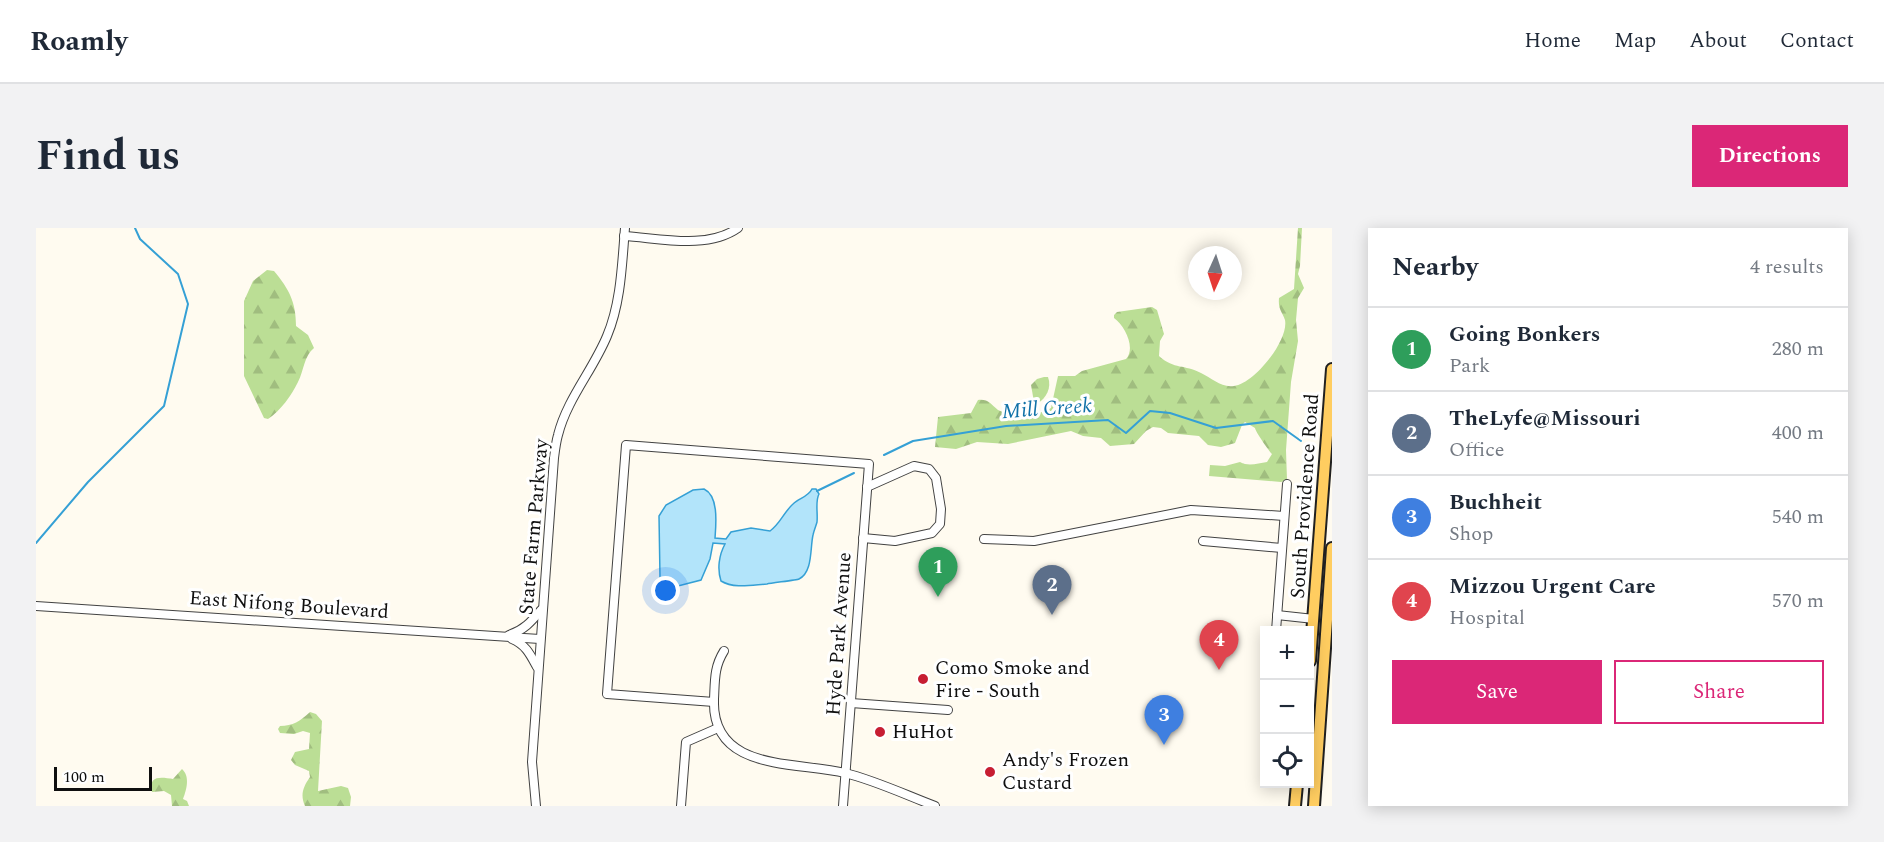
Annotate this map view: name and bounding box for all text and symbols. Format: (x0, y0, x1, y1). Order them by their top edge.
text: Roamly (30, 20, 128, 63)
text: Home (1524, 25, 1581, 57)
text: Map (1614, 25, 1656, 57)
text: About (1689, 25, 1747, 57)
text: Contact (1780, 25, 1854, 57)
text: Find us (36, 125, 180, 188)
button: Directions (1692, 125, 1848, 187)
north arrow (1188, 246, 1242, 300)
text: Nearby (1392, 247, 1478, 287)
text: 4 results (1750, 252, 1824, 282)
text: Going Bonkers (1449, 318, 1600, 351)
text: 1 (1406, 334, 1417, 364)
text: 280 m (1772, 334, 1824, 364)
text: Park (1449, 351, 1490, 381)
water label: Mill Creek (1001, 390, 1093, 428)
street label: South Providence Road (1283, 392, 1327, 600)
text: TheLyfe@Missouri (1449, 402, 1641, 435)
text: 2 (1406, 418, 1417, 448)
text: 400 m (1772, 418, 1824, 448)
text: Office (1449, 435, 1505, 465)
street label: State Farm Parkway (511, 436, 557, 616)
text: Buchheit (1449, 486, 1542, 519)
text: 3 (1406, 502, 1417, 532)
text: 540 m (1772, 502, 1824, 532)
text: Shop (1449, 519, 1493, 549)
pin: 1 (918, 548, 958, 597)
street label: Hyde Park Avenue (818, 551, 860, 717)
pin: 2 (1032, 566, 1072, 615)
text: Mizzou Urgent Care (1449, 570, 1656, 603)
your location (651, 576, 680, 605)
street label: East Nifong Boulevard (188, 583, 390, 627)
text: 4 (1406, 586, 1417, 616)
text: 570 m (1772, 586, 1824, 616)
text: Hospital (1449, 603, 1525, 633)
pin: 4 (1200, 620, 1238, 670)
map controls (1260, 626, 1314, 788)
button: + (1260, 626, 1314, 680)
place label: Como Smoke and Fire - South (935, 653, 1090, 706)
button: Save (1392, 660, 1602, 724)
button: Share (1614, 660, 1824, 724)
marker: Como Smoke and Fire - South (916, 672, 930, 686)
button: − (1260, 680, 1314, 734)
pin: 3 (1144, 696, 1184, 745)
place label: HuHot (892, 717, 954, 747)
marker: HuHot (873, 725, 887, 739)
button: locate (1260, 734, 1314, 788)
place label: Andy's Frozen Custard (1002, 745, 1129, 798)
scale bar (54, 764, 152, 792)
text: 100 m (63, 765, 105, 789)
marker: Andy's Frozen Custard (983, 765, 997, 779)

